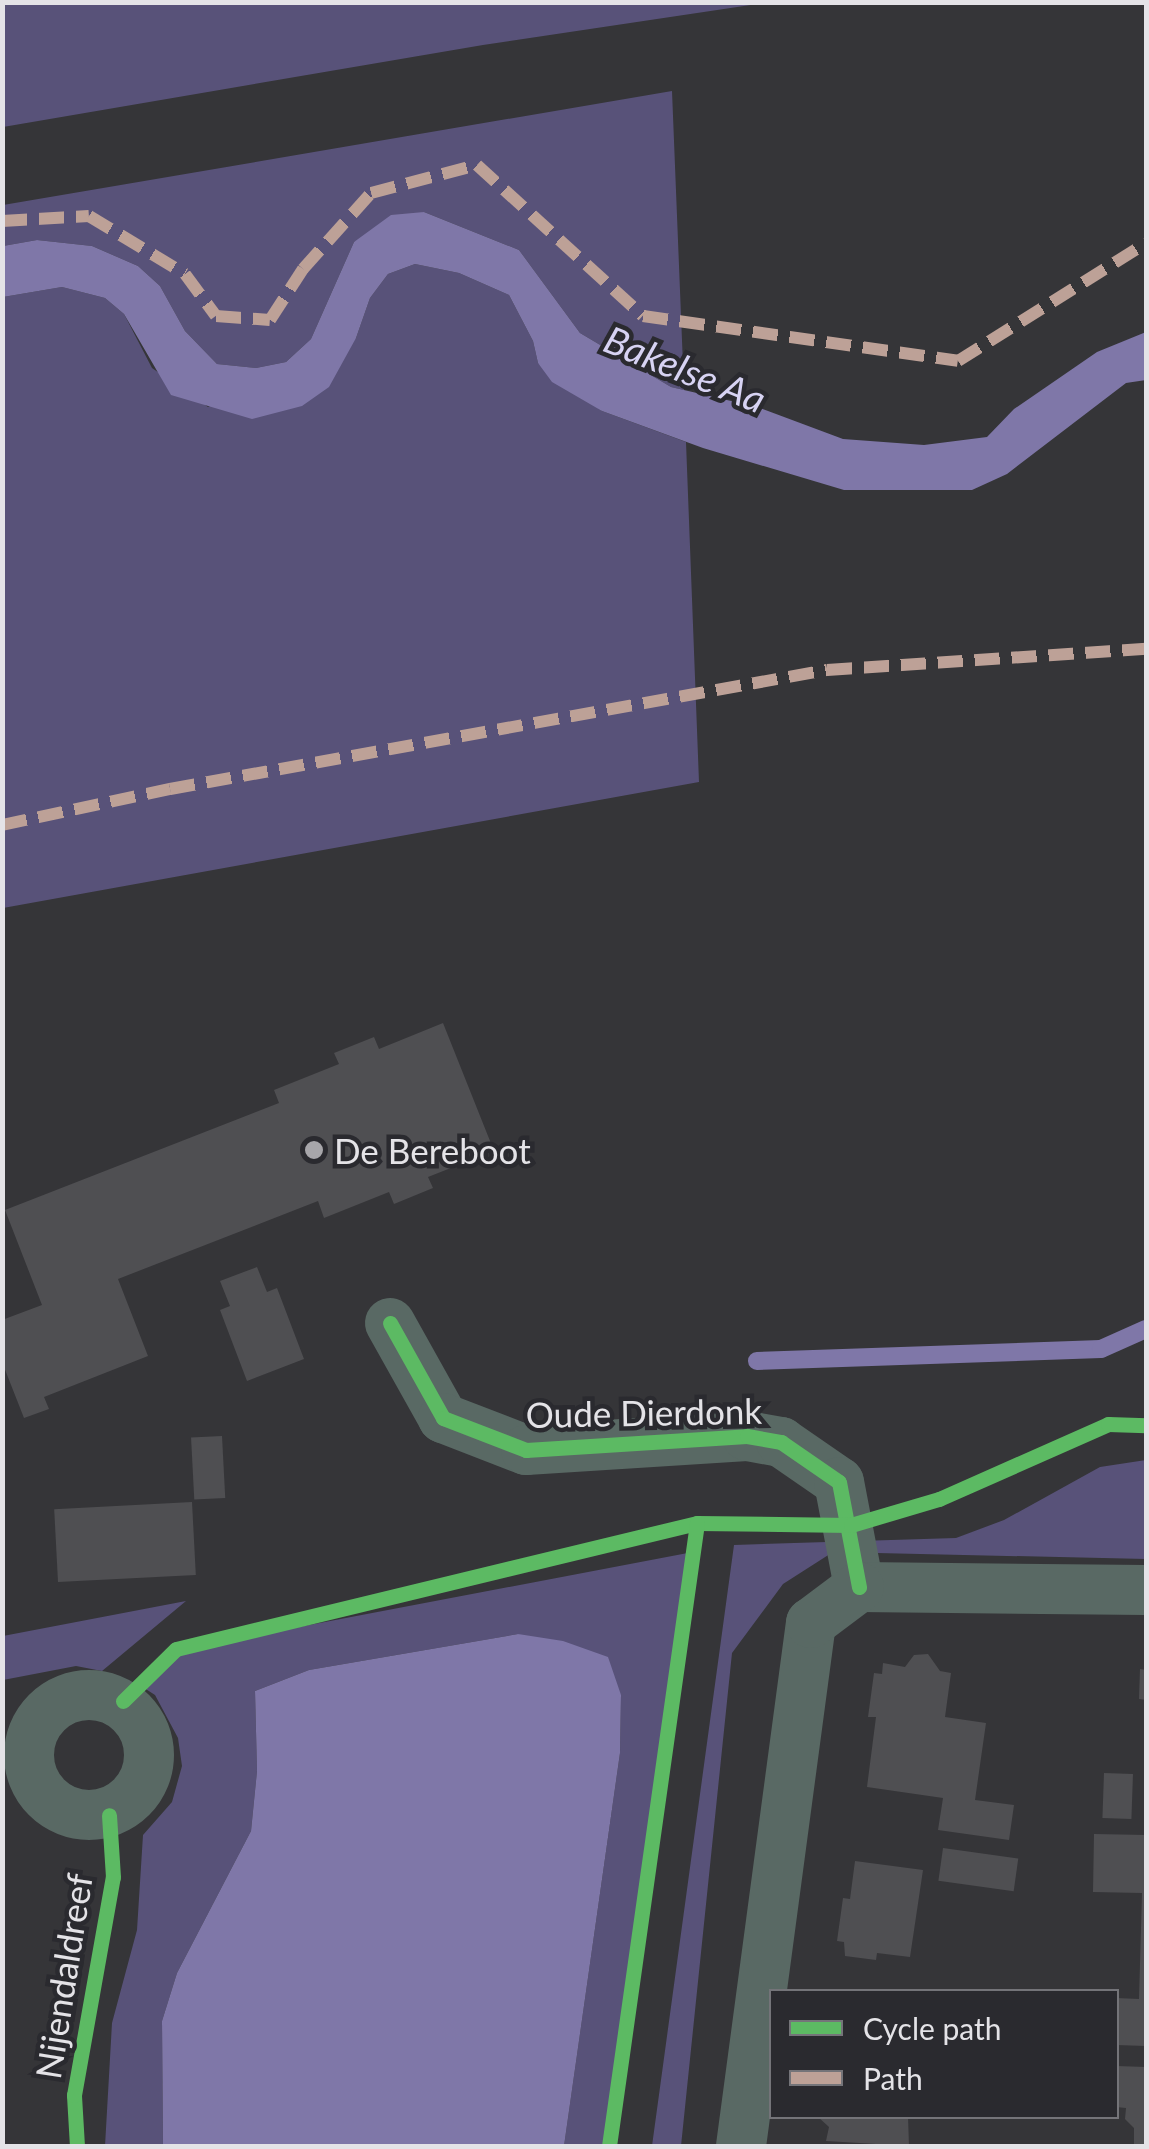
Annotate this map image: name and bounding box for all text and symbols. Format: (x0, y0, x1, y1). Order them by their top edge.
water label: Bakelse Aa (597, 316, 773, 422)
place label: De Bereboot (334, 1129, 531, 1171)
marker: De Bereboot (303, 1139, 325, 1161)
street label: Oude Dierdonk (526, 1389, 762, 1435)
street label: Nijendaldreef (26, 1870, 100, 2082)
legend (769, 1989, 1119, 2119)
text: Cycle path (863, 2010, 1002, 2046)
text: Path (863, 2060, 923, 2096)

